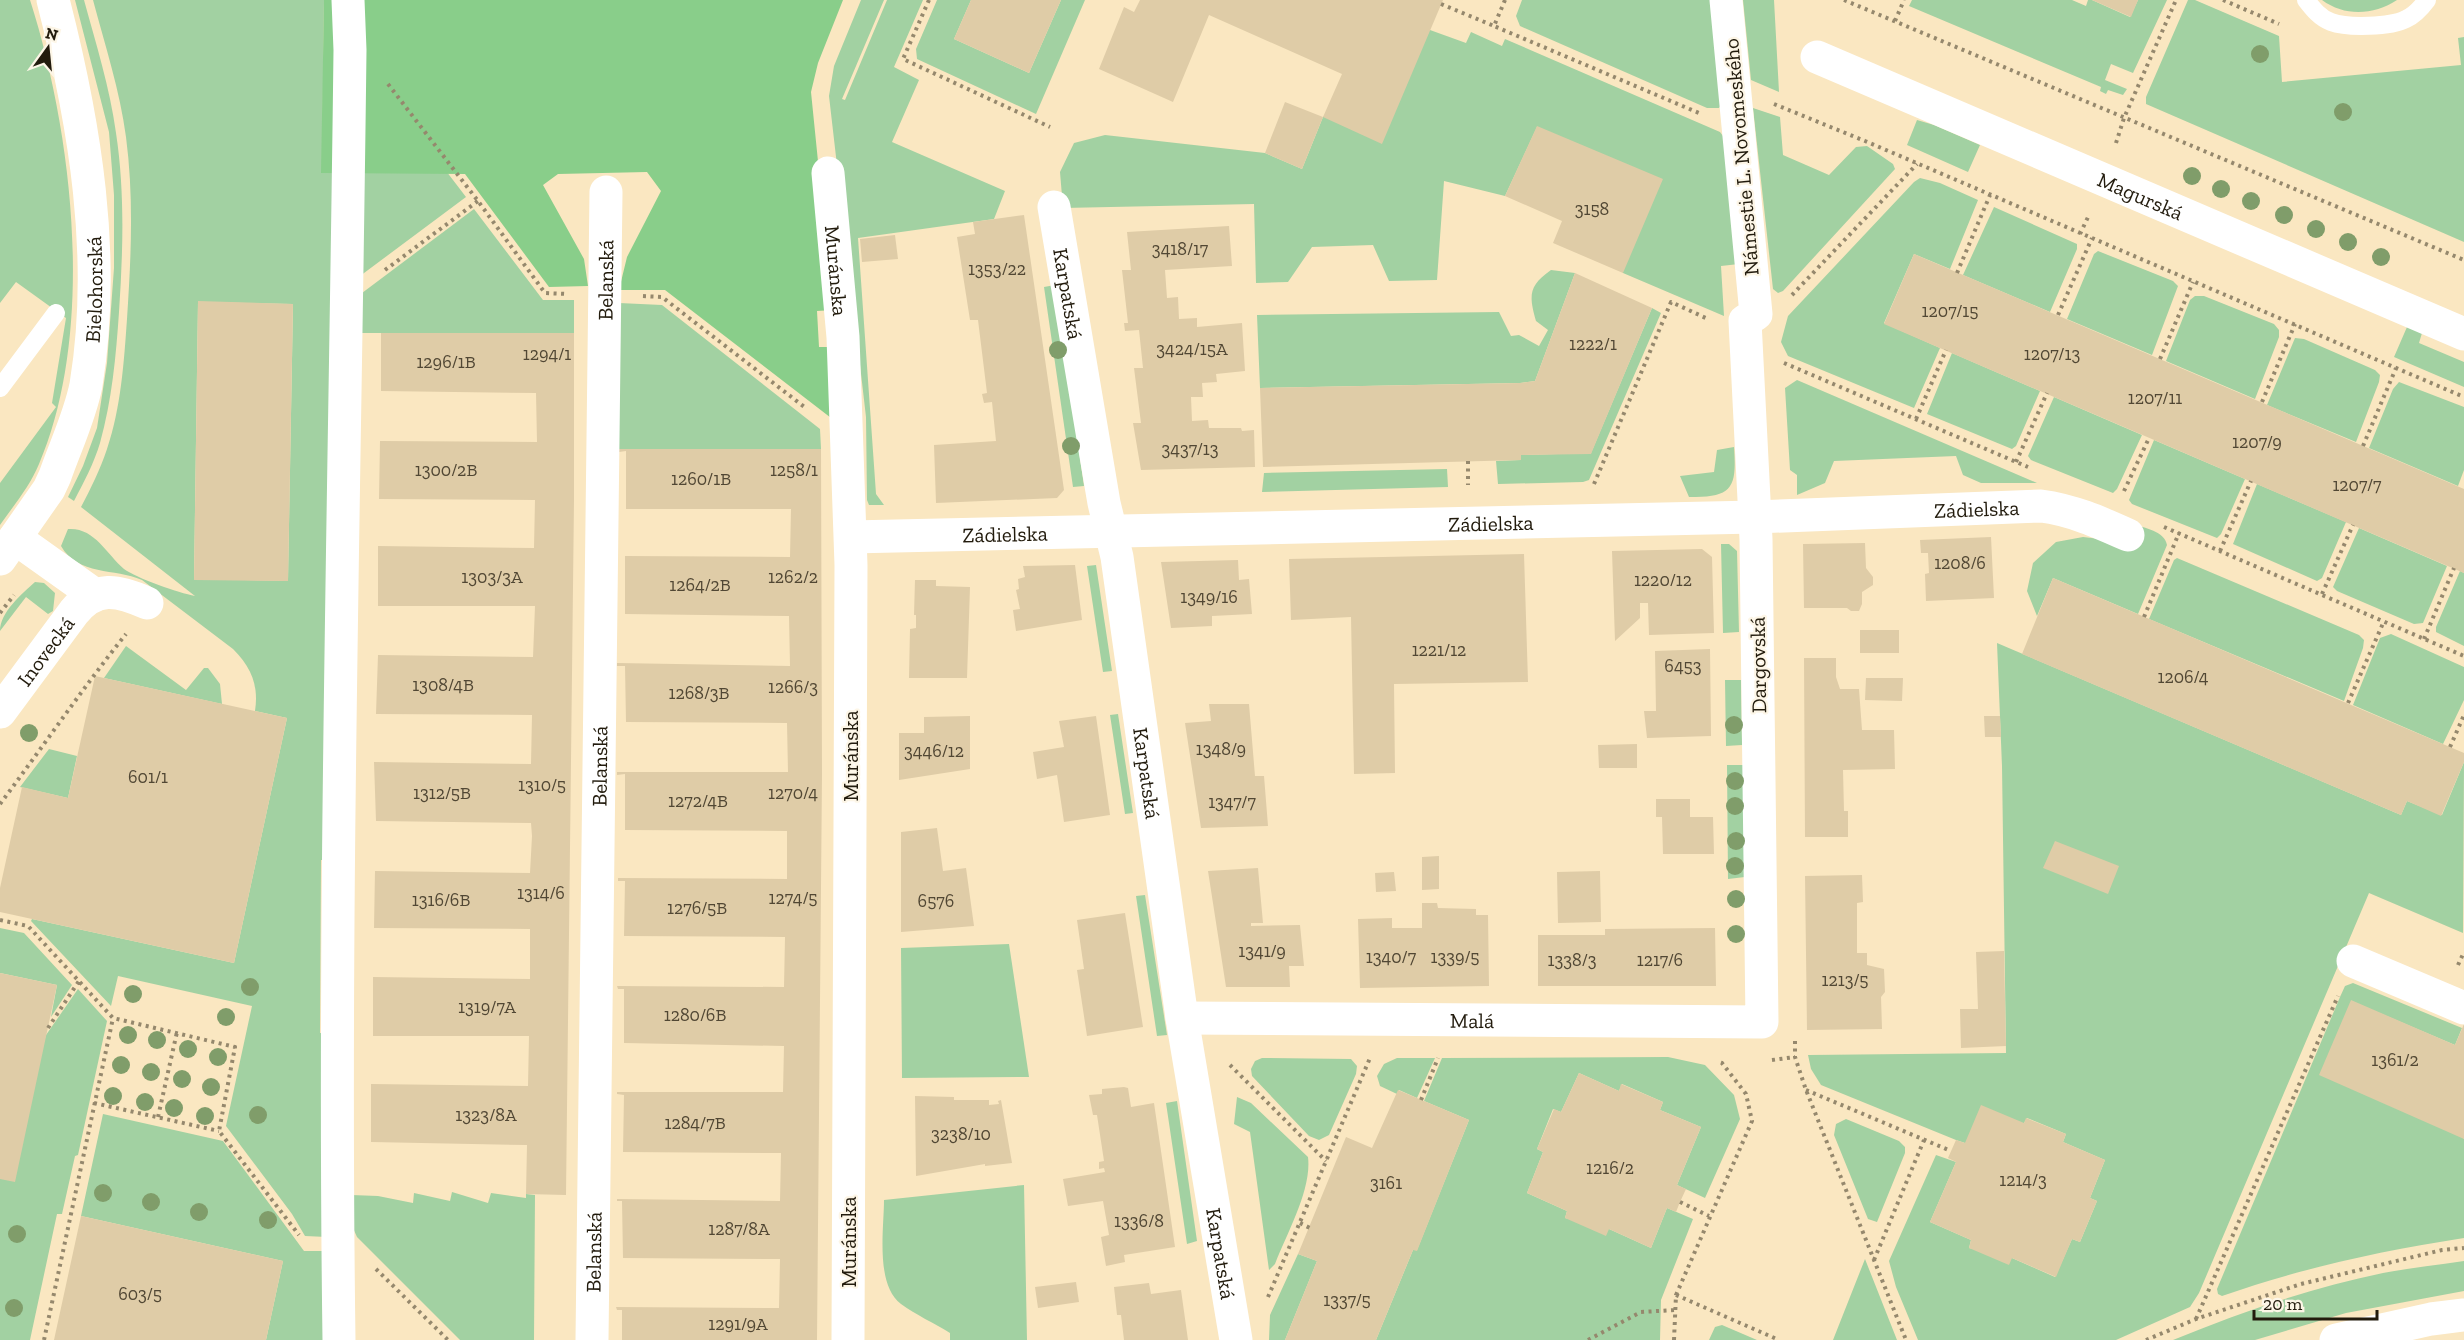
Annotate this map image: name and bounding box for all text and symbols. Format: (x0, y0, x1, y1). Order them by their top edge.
north arrow (18, 18, 78, 78)
text: N (43, 23, 60, 45)
street label: Námestie L. Novomeského (1718, 37, 1764, 277)
street label: Magurská (2094, 166, 2187, 225)
house number: 3158 (1575, 198, 1609, 220)
street label: Muránska (820, 224, 854, 317)
street label: Bielohorská (79, 236, 107, 344)
house number: 3418/17 (1152, 238, 1209, 260)
street label: Belanská (592, 240, 618, 321)
street label: Karpatská (1049, 246, 1089, 341)
house number: 1353/22 (968, 258, 1026, 280)
house number: 1207/15 (1922, 300, 1978, 322)
house number: 1222/1 (1569, 333, 1617, 355)
house number: 3424/15A (1156, 338, 1228, 360)
house number: 1294/1 (523, 343, 571, 365)
house number: 1207/13 (2024, 343, 2080, 365)
house number: 1296/1B (416, 351, 476, 373)
house number: 1207/11 (2128, 387, 2182, 409)
house number: 1207/9 (2232, 431, 2282, 453)
house number: 3437/13 (1161, 438, 1219, 460)
house number: 1300/2B (415, 459, 477, 481)
house number: 1258/1 (770, 459, 818, 481)
house number: 1260/1B (671, 468, 731, 490)
house number: 1207/7 (2332, 474, 2382, 496)
street label: Zádielska (1933, 494, 2020, 523)
street label: Zádielska (1448, 509, 1534, 536)
street label: Zádielska (962, 520, 1048, 547)
house number: 1208/6 (1934, 552, 1986, 574)
house number: 1303/3A (461, 566, 523, 588)
house number: 1262/2 (768, 566, 818, 588)
house number: 1220/12 (1634, 569, 1692, 591)
house number: 1264/2B (669, 574, 731, 596)
house number: 1349/16 (1180, 586, 1238, 608)
street label: Inovecká (11, 611, 79, 691)
street label: Dargovská (1745, 617, 1771, 713)
house number: 1221/12 (1412, 639, 1466, 661)
house number: 6453 (1664, 655, 1702, 677)
house number: 1206/4 (2157, 666, 2209, 688)
house number: 1308/4B (412, 674, 474, 696)
house number: 1266/3 (768, 676, 818, 698)
house number: 1268/3B (668, 682, 730, 704)
street label: Muránska (838, 710, 863, 802)
street label: Belanská (586, 726, 612, 807)
street label: Karpatská (1129, 726, 1166, 821)
house number: 1348/9 (1196, 738, 1246, 760)
house number: 3446/12 (904, 740, 964, 762)
house number: 601/1 (128, 766, 168, 788)
house number: 1310/5 (518, 774, 566, 796)
house number: 1312/5B (413, 782, 471, 804)
house number: 1270/4 (768, 782, 818, 804)
house number: 1272/4B (668, 790, 728, 812)
house number: 1347/7 (1208, 791, 1256, 813)
house number: 1314/6 (517, 882, 565, 904)
house number: 1274/5 (769, 887, 817, 909)
house number: 1316/6B (412, 889, 470, 911)
house number: 6576 (918, 890, 954, 912)
house number: 1276/5B (667, 897, 727, 919)
house number: 1341/9 (1238, 940, 1286, 962)
house number: 1340/7 (1366, 946, 1417, 968)
house number: 1339/5 (1430, 946, 1480, 968)
house number: 1338/3 (1548, 949, 1597, 971)
house number: 1217/6 (1637, 949, 1683, 971)
house number: 1213/5 (1822, 969, 1868, 991)
house number: 1319/7A (458, 996, 516, 1018)
house number: 1280/6B (664, 1004, 726, 1026)
street label: Malá (1450, 1007, 1494, 1033)
house number: 1361/2 (2371, 1049, 2419, 1071)
house number: 1323/8A (455, 1104, 517, 1126)
house number: 1284/7B (664, 1112, 726, 1134)
house number: 3238/10 (931, 1123, 991, 1145)
house number: 1216/2 (1586, 1157, 1634, 1179)
house number: 1214/3 (1999, 1169, 2047, 1191)
house number: 3161 (1370, 1172, 1402, 1194)
street label: Muránska (836, 1196, 861, 1288)
street label: Karpatská (1202, 1206, 1241, 1301)
house number: 1336/8 (1114, 1210, 1164, 1232)
street label: Belanská (580, 1212, 606, 1292)
house number: 1287/8A (708, 1218, 770, 1240)
house number: 603/5 (118, 1283, 162, 1305)
scale bar (2254, 1283, 2377, 1321)
house number: 1337/5 (1323, 1289, 1371, 1311)
text: 20 m (2263, 1293, 2303, 1315)
house number: 1291/9A (708, 1313, 768, 1335)

